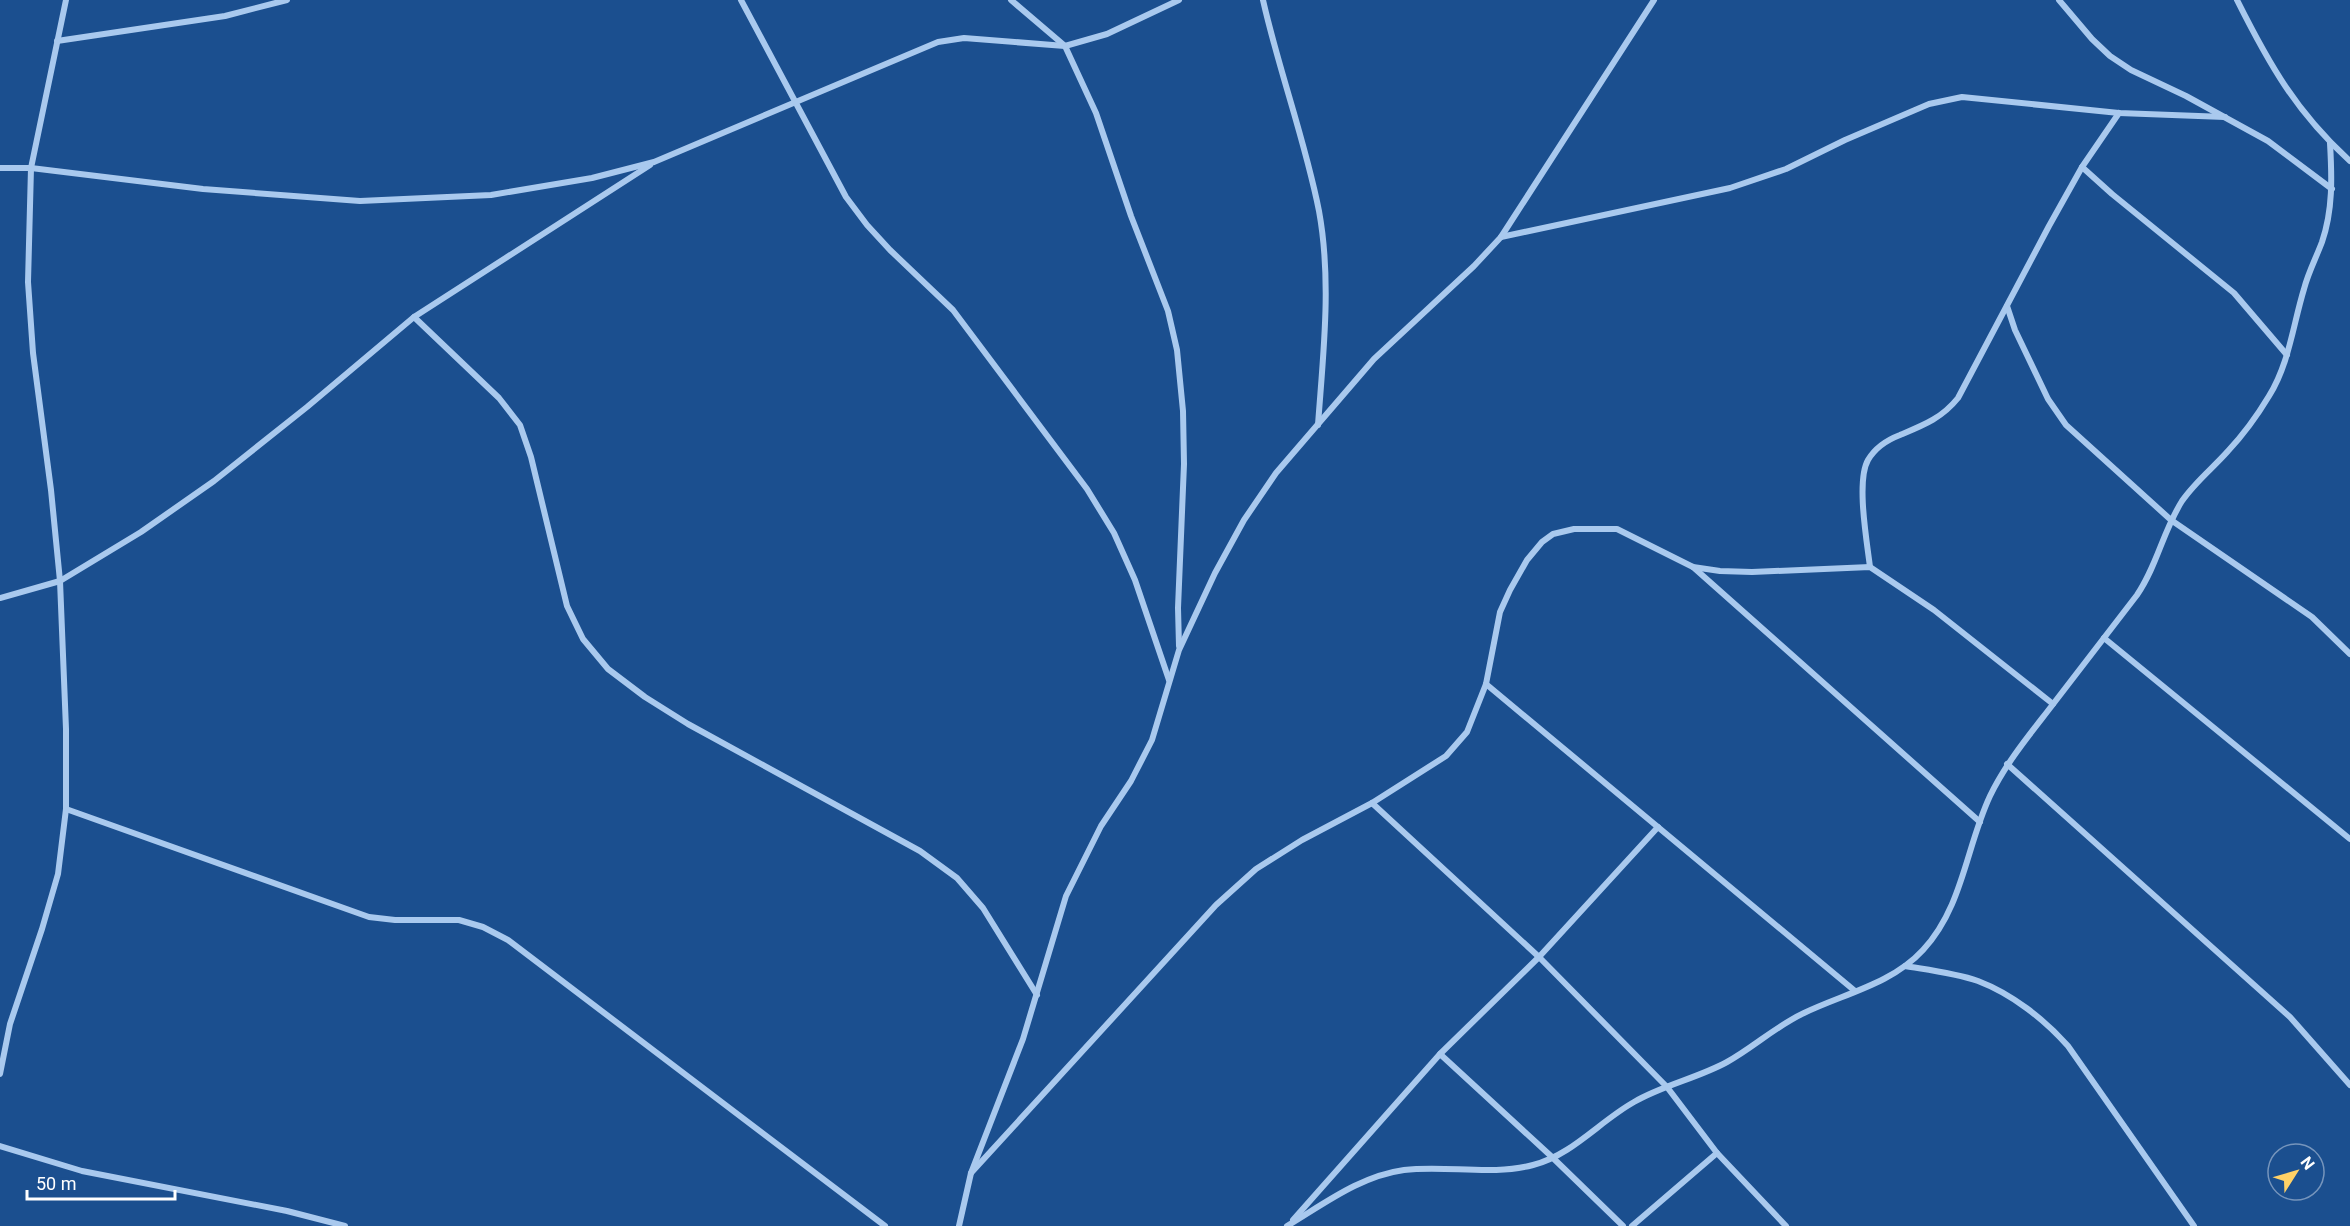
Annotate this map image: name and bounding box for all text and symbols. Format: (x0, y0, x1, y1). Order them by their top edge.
north arrow (2266, 1142, 2326, 1202)
text: N (2297, 1153, 2319, 1174)
scale bar (27, 1163, 176, 1201)
text: 50 m (36, 1173, 76, 1194)

